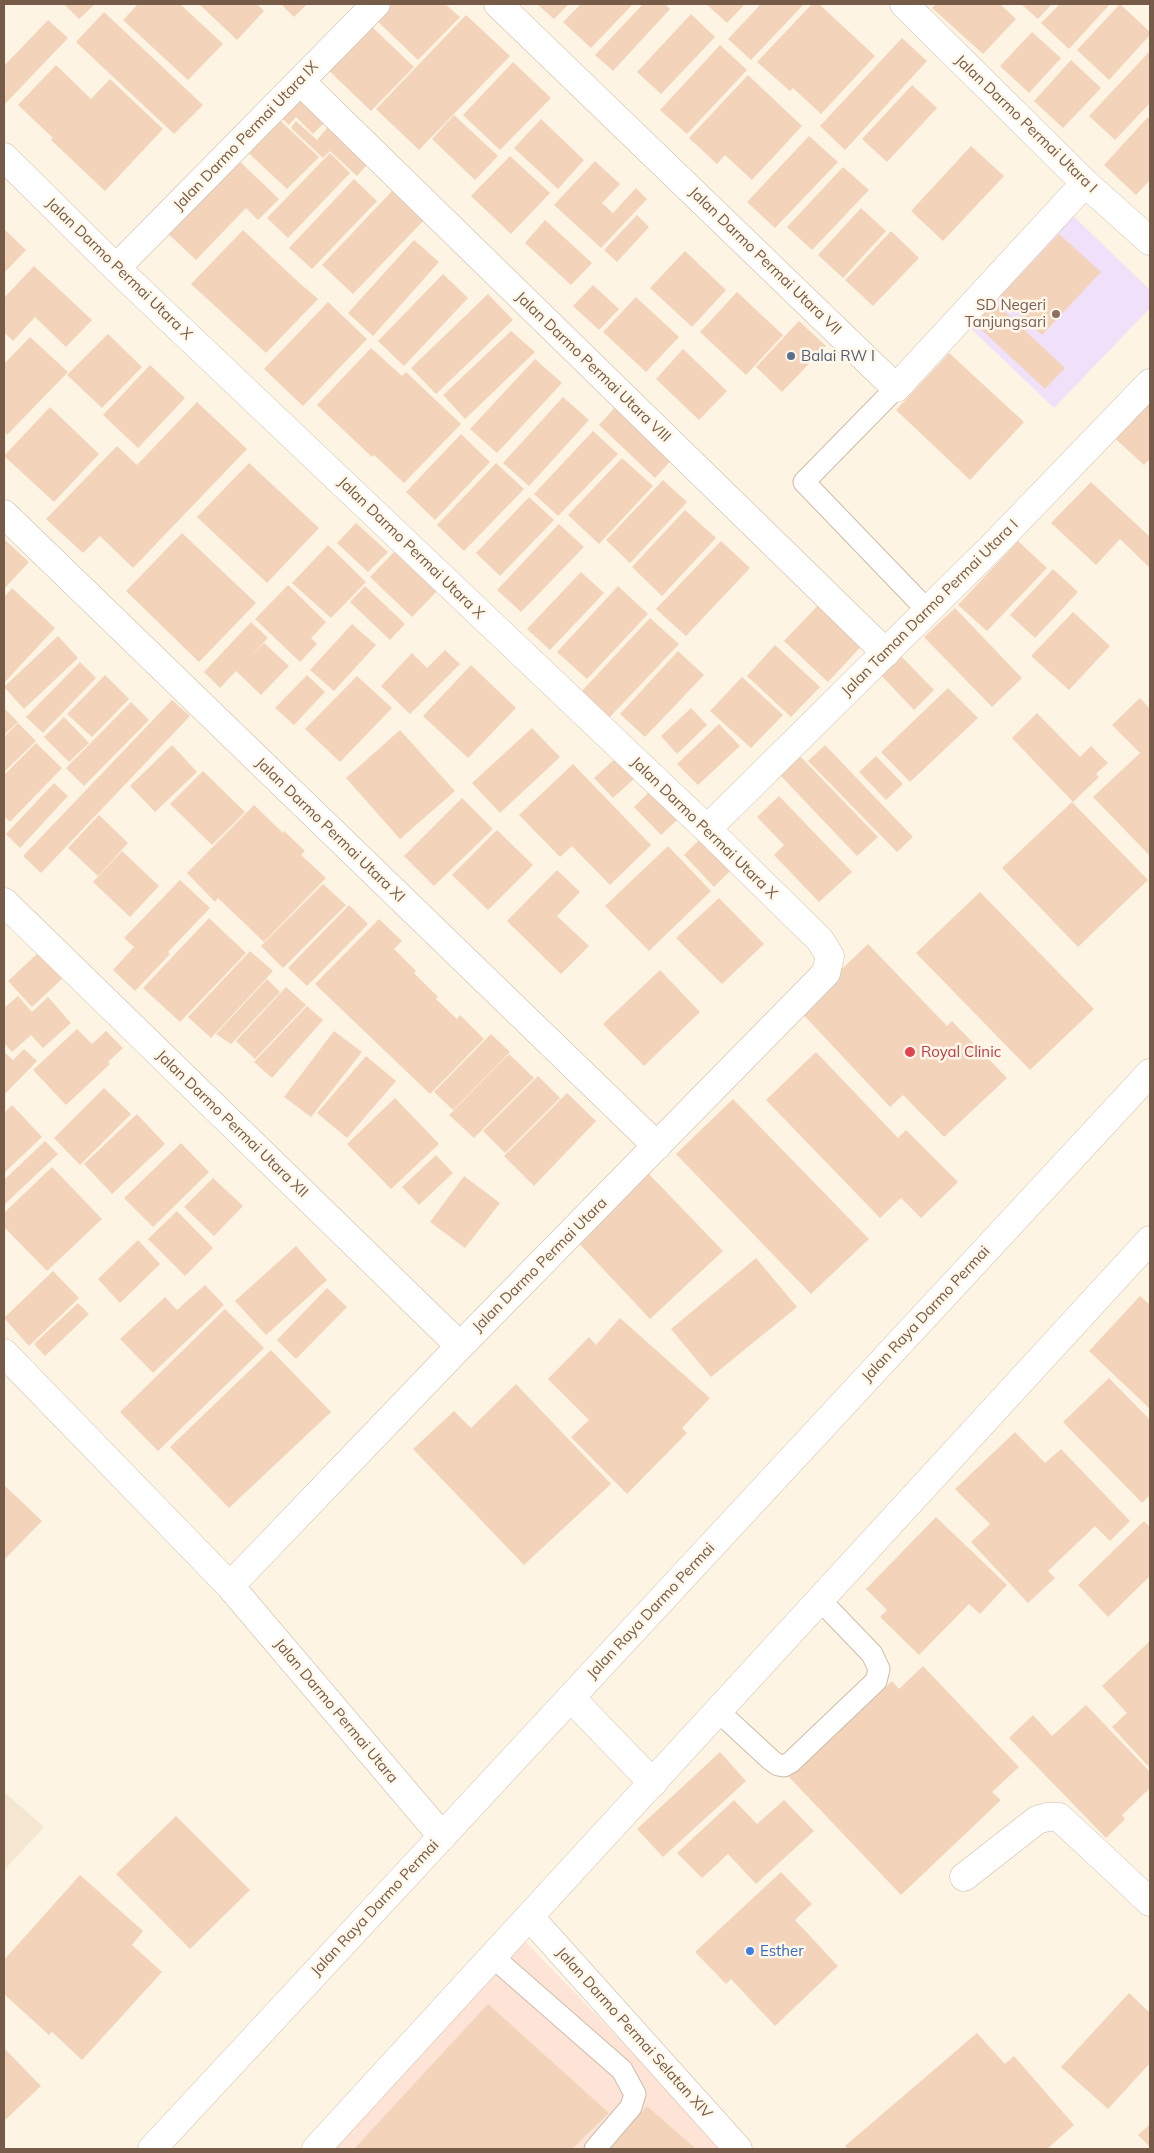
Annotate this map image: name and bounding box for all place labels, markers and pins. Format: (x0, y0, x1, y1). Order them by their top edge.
place label: SD Negeri Tanjungsari (965, 296, 1046, 331)
marker: SD Negeri Tanjungsari (1050, 308, 1062, 320)
place label: Balai RW I (801, 347, 875, 365)
marker: Balai RW I (785, 350, 797, 362)
place label: Royal Clinic (921, 1043, 1001, 1061)
marker: Royal Clinic (903, 1045, 917, 1059)
place label: Esther (760, 1942, 804, 1960)
marker: Esther (744, 1945, 756, 1957)

